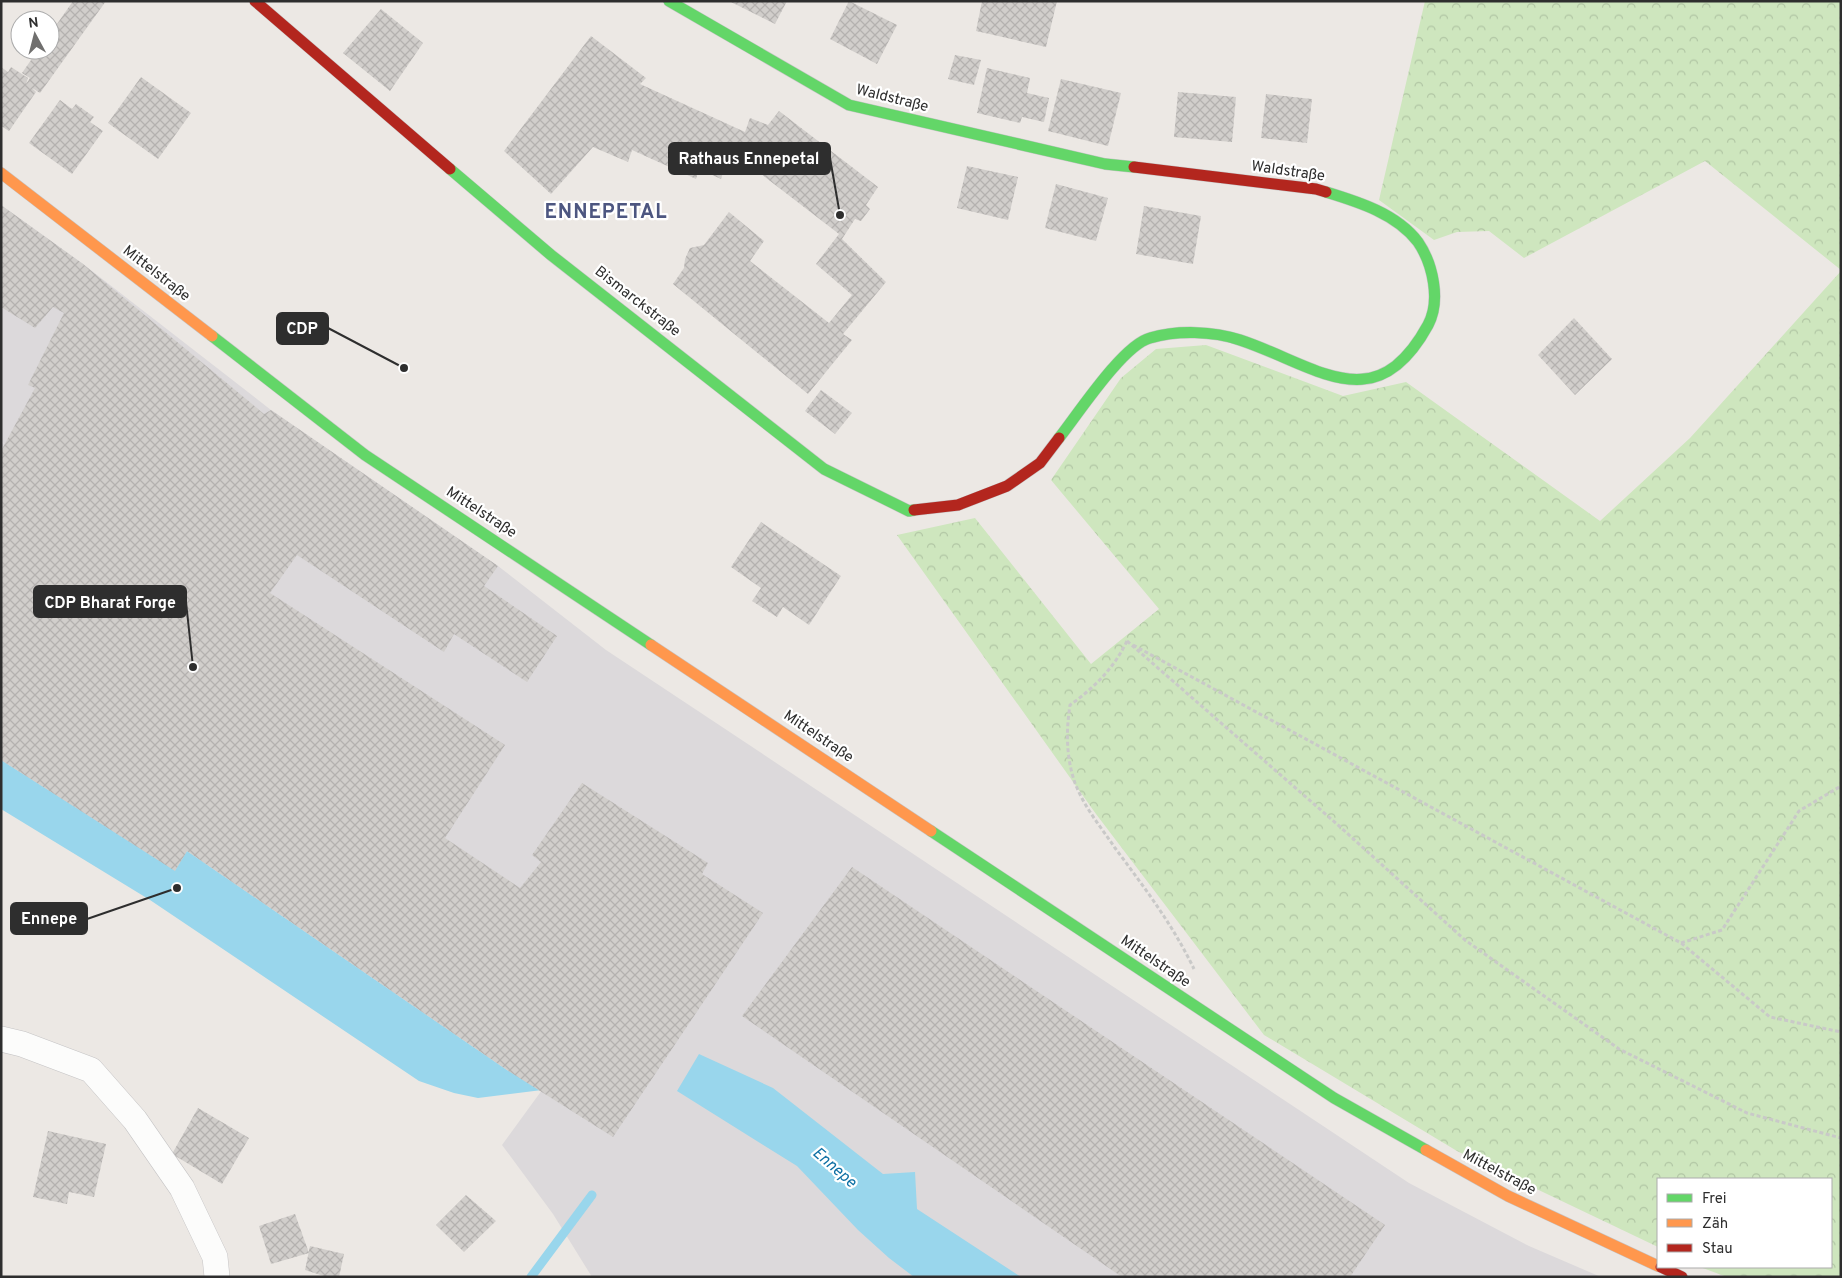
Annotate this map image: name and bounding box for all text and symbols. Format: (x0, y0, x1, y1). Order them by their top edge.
north arrow (10, 10, 60, 60)
text: N (28, 15, 40, 33)
street label: Waldstraße (854, 81, 930, 117)
callout: Rathaus Ennepetal (669, 143, 830, 174)
text: Rathaus Ennepetal (679, 150, 819, 170)
street label: Waldstraße (1250, 157, 1326, 187)
district label: ENNEPETAL (544, 200, 668, 226)
street label: Mittelstraße (118, 242, 194, 306)
street label: Bismarckstraße (590, 263, 684, 341)
callout: CDP (277, 313, 328, 344)
text: CDP (286, 320, 318, 340)
street label: Mittelstraße (442, 483, 520, 543)
callout: CDP Bharat Forge (34, 586, 186, 617)
text: CDP Bharat Forge (44, 594, 176, 614)
street label: Mittelstraße (779, 707, 857, 767)
callout: Ennepe (11, 903, 87, 934)
text: Ennepe (21, 910, 77, 930)
street label: Mittelstraße (1116, 932, 1194, 992)
water label: Ennepe (808, 1143, 861, 1193)
street label: Mittelstraße (1459, 1146, 1539, 1200)
legend (1657, 1178, 1832, 1268)
text: Frei (1702, 1190, 1727, 1209)
text: Zäh (1702, 1215, 1728, 1234)
text: Stau (1702, 1240, 1733, 1259)

